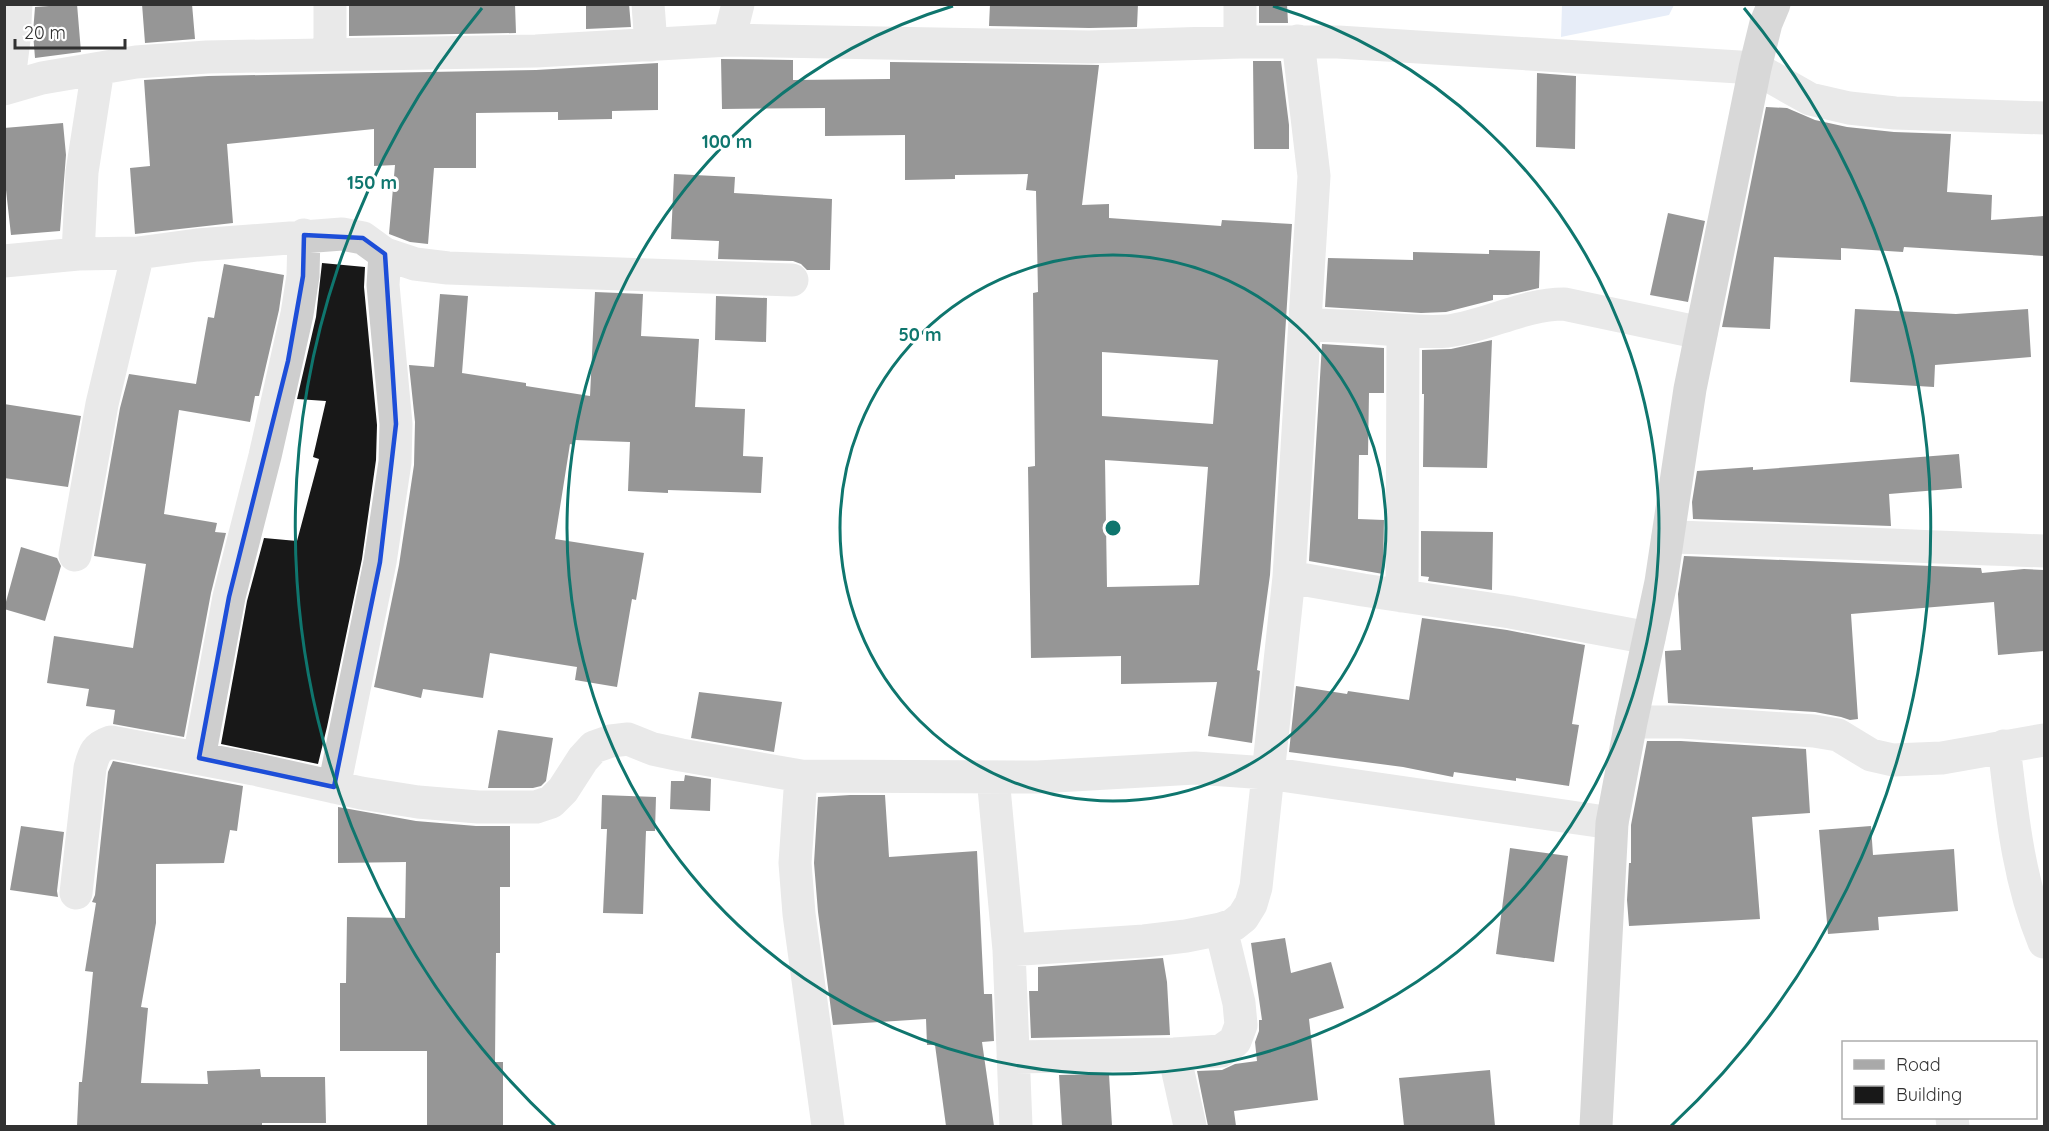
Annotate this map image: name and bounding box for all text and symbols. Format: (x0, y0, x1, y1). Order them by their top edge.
scale bar (15, 12, 124, 50)
text: 20 m (24, 21, 66, 44)
text: 100 m (702, 130, 752, 153)
text: 150 m (347, 171, 397, 194)
text: 50 m (898, 323, 942, 346)
centre of rings (1103, 518, 1123, 538)
legend (1842, 1041, 2037, 1119)
text: Road (1896, 1053, 1941, 1076)
text: Building (1896, 1083, 1962, 1106)

